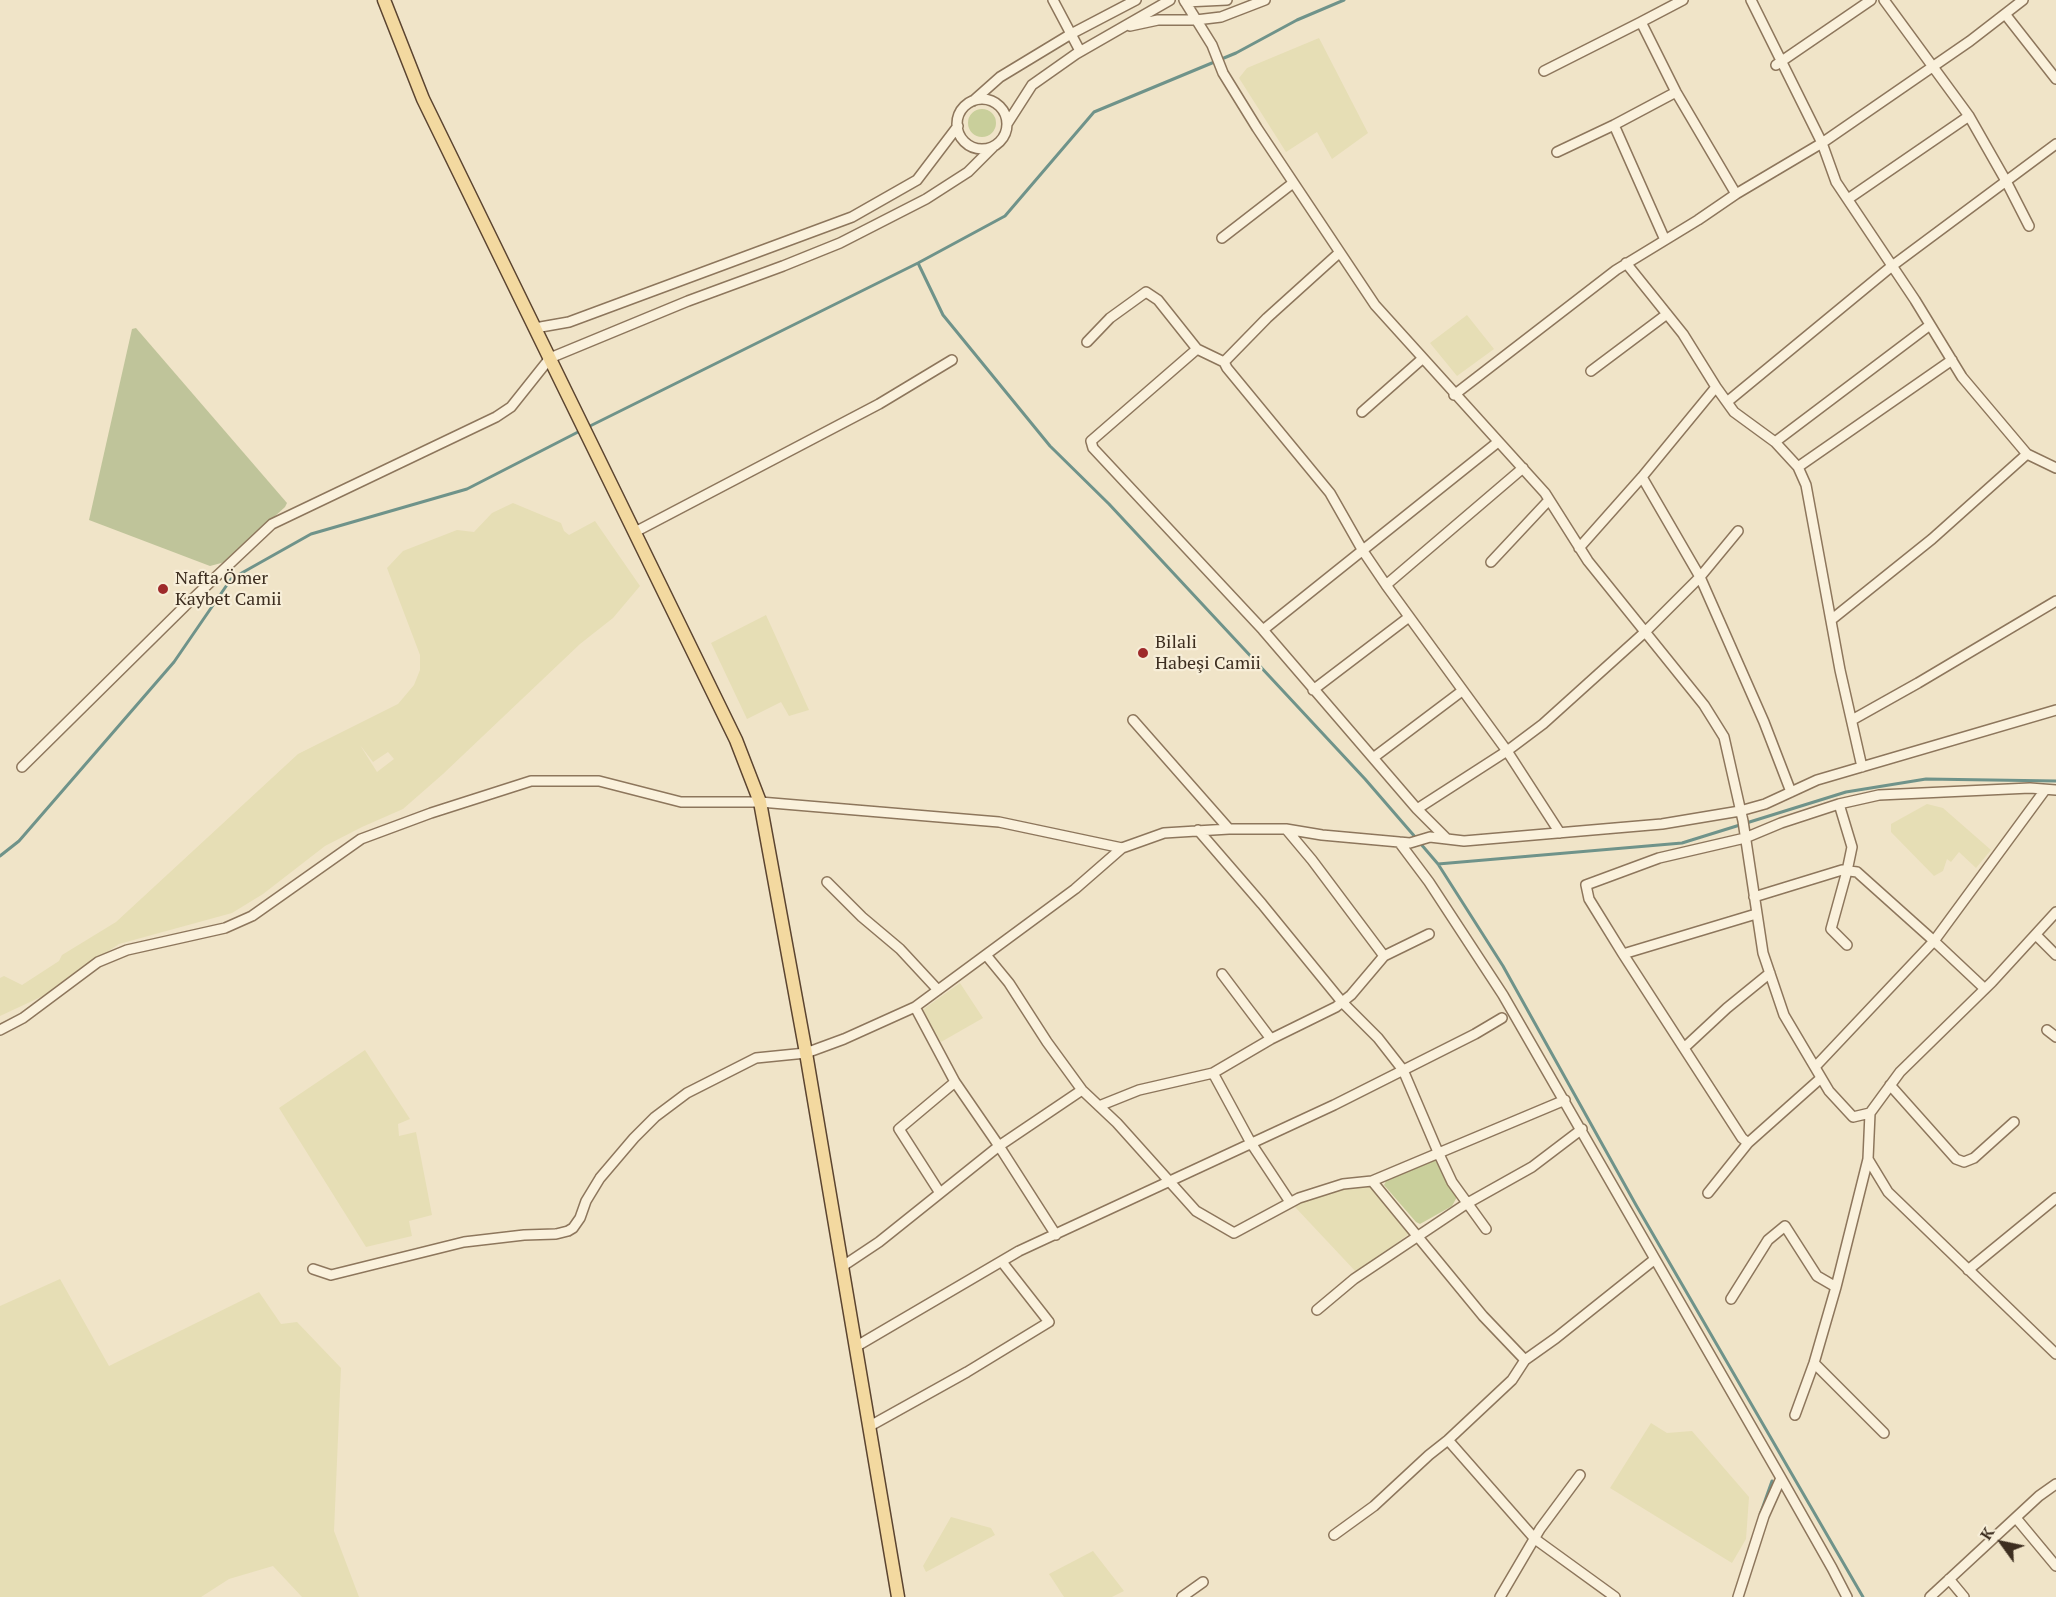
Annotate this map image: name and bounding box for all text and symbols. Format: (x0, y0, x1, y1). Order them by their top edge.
place label: Nafta Ömer Kaybet Camii (175, 568, 282, 610)
marker: Nafta Ömer Kaybet Camii (156, 582, 170, 596)
place label: Bilali Habeşi Camii (1155, 632, 1261, 674)
marker: Bilali Habeşi Camii (1136, 646, 1150, 660)
north arrow (1972, 1513, 2032, 1573)
text: K (1975, 1522, 1999, 1544)

